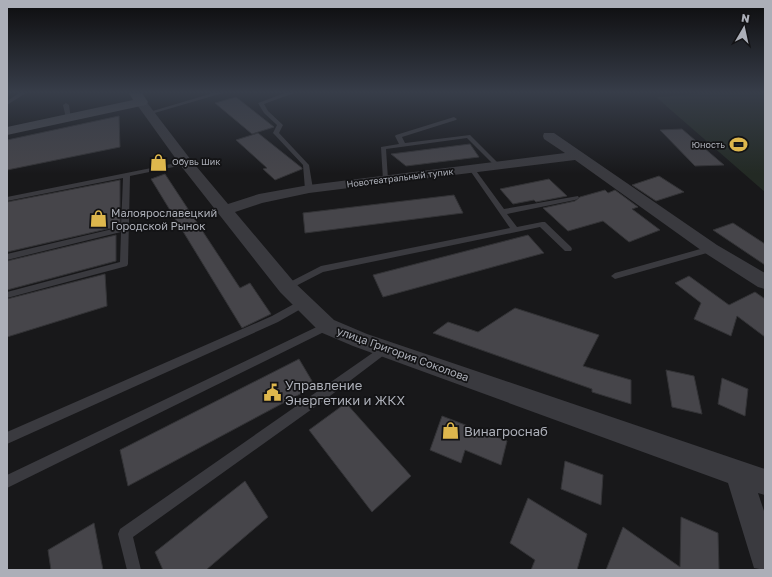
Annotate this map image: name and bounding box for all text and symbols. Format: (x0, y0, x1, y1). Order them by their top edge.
north arrow (724, 8, 764, 48)
text: N (740, 11, 751, 25)
sports icon: Юность (728, 135, 748, 155)
place label: Юность (692, 139, 725, 150)
shop icon: Обувь Шик (149, 152, 169, 172)
place label: Обувь Шик (172, 156, 220, 167)
street label: Новотеатральный тупик (346, 165, 454, 190)
place label: Малоярославецкий Городской Рынок (111, 206, 217, 232)
shop icon: Малоярославецкий Городской Рынок (88, 209, 108, 229)
street label: улица Григория Соколова (335, 324, 471, 384)
place label: Управление Энергетики и ЖКХ (285, 377, 405, 408)
public building icon: Управление Энергетики и ЖКХ (262, 382, 282, 402)
shop icon: Винагроснаб (441, 421, 461, 441)
place label: Винагроснаб (464, 423, 548, 439)

